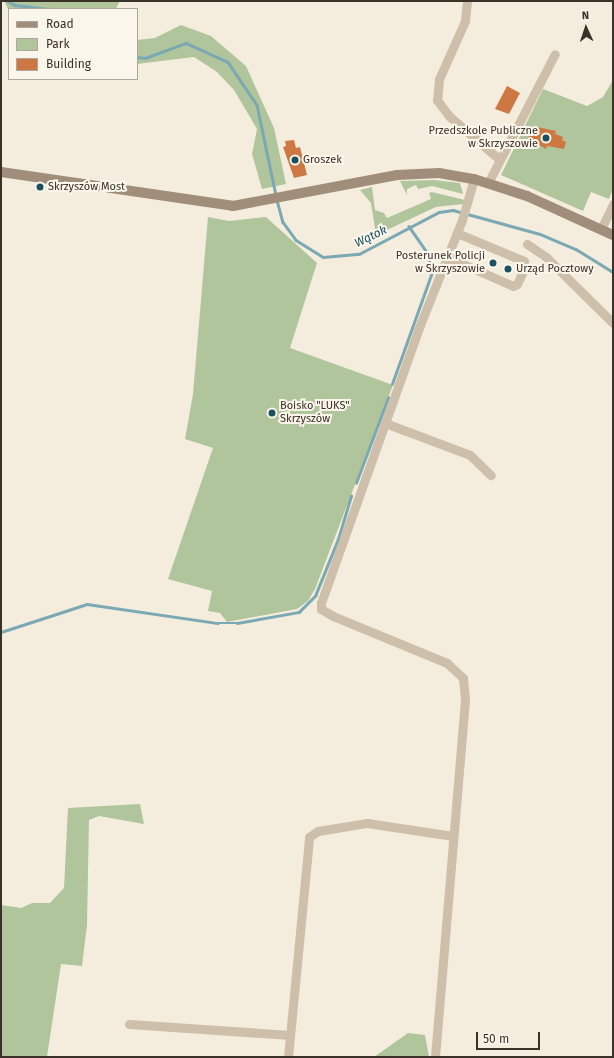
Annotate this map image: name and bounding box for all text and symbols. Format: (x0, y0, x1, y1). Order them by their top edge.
legend (8, 8, 138, 80)
north arrow (566, 8, 606, 48)
text: N (581, 9, 589, 22)
text: Road (46, 17, 74, 31)
text: Park (46, 37, 70, 51)
text: Building (46, 57, 91, 71)
place label: Przedszkole Publiczne w Skrzyszowie (429, 125, 538, 151)
marker: Przedszkole Publiczne w Skrzyszowie (541, 133, 551, 143)
place label: Groszek (303, 153, 342, 167)
marker: Groszek (290, 155, 300, 165)
place label: Skrzyszów Most (48, 180, 125, 194)
marker: Skrzyszów Most (35, 182, 45, 192)
water label: Wątok (353, 223, 389, 251)
place label: Posterunek Policji w Skrzyszowie (396, 250, 485, 276)
marker: Posterunek Policji w Skrzyszowie (488, 258, 498, 268)
place label: Urząd Pocztowy (516, 262, 594, 276)
marker: Urząd Pocztowy (503, 264, 513, 274)
place label: Boisko "LUKS" Skrzyszów (280, 400, 350, 426)
marker: Boisko "LUKS" Skrzyszów (267, 408, 277, 418)
scale bar (478, 1024, 542, 1050)
text: 50 m (483, 1032, 509, 1046)

